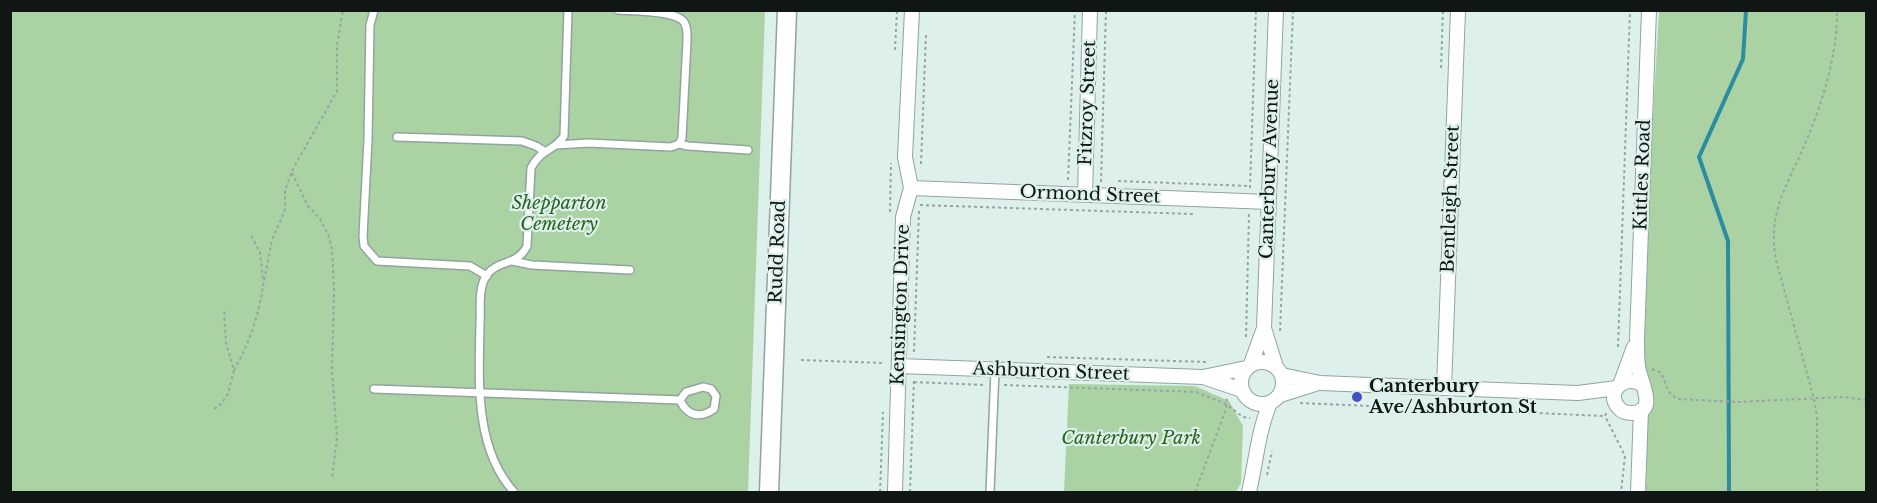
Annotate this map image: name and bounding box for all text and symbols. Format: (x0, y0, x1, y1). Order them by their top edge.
street label: Fitzroy Street (1075, 40, 1101, 166)
street label: Canterbury Avenue (1256, 79, 1284, 259)
street label: Kittles Road (1630, 119, 1656, 231)
street label: Bentleigh Street (1438, 125, 1464, 273)
street label: Ormond Street (1019, 182, 1161, 208)
park label: Shepparton Cemetery (511, 193, 607, 236)
street label: Rudd Road (765, 200, 791, 304)
street label: Kensington Drive (887, 224, 915, 386)
street label: Ashburton Street (972, 358, 1130, 386)
place label: Canterbury Ave/Ashburton St (1369, 376, 1537, 418)
marker: Canterbury Ave/Ashburton St (1350, 390, 1364, 404)
park label: Canterbury Park (1061, 428, 1201, 450)

